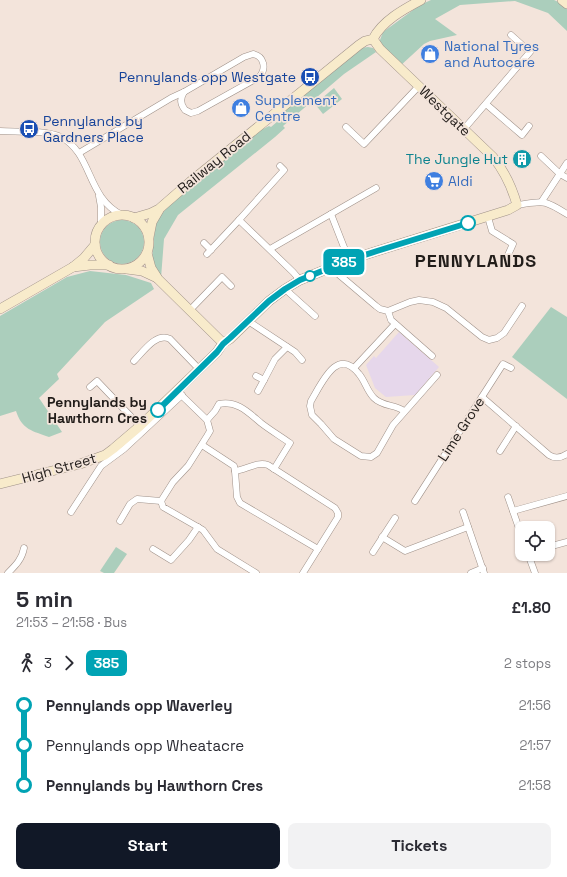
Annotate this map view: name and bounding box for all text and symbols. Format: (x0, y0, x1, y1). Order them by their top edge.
place label: National Tyres and Autocare (444, 37, 539, 71)
shop icon: National Tyres and Autocare (419, 43, 441, 65)
bus stop icon: Pennylands opp Westgate (299, 66, 321, 88)
place label: Pennylands opp Westgate (119, 68, 296, 86)
street label: Westgate (415, 82, 475, 140)
place label: Supplement Centre (255, 91, 337, 125)
shop icon: Supplement Centre (230, 97, 252, 119)
place label: Pennylands by Gardners Place (43, 112, 144, 146)
bus stop icon: Pennylands by Gardners Place (18, 118, 40, 140)
street label: Railway Road (174, 127, 254, 197)
building icon: The Jungle Hut (511, 148, 533, 170)
place label: The Jungle Hut (406, 150, 508, 168)
supermarket icon: Aldi (423, 170, 445, 192)
place label: Aldi (448, 172, 473, 190)
unlabelled marker (460, 215, 476, 231)
line badge: 385 (321, 249, 367, 275)
district label: PENNYLANDS (415, 249, 537, 272)
text: 385 (331, 253, 357, 271)
unlabelled marker (304, 270, 316, 282)
place label: Pennylands by Hawthorn Cres (47, 393, 147, 427)
street label: Lime Grove (434, 393, 488, 465)
marker: Pennylands by Hawthorn Cres (150, 402, 166, 418)
street label: High Street (20, 449, 98, 487)
map controls (515, 521, 555, 561)
button: locate (515, 521, 555, 561)
text: 5 min (16, 585, 73, 613)
text: £1.80 (511, 598, 551, 617)
text: 21:53 – 21:58 · Bus (16, 614, 127, 631)
icon: walk (16, 652, 38, 674)
icon: forward (58, 652, 80, 674)
text: 385 (94, 654, 119, 672)
text: 3 (44, 655, 52, 672)
text: 2 stops (504, 655, 551, 672)
text: Pennylands opp Waverley (46, 696, 232, 715)
text: 21:56 (519, 697, 551, 714)
text: Pennylands opp Wheatacre (46, 736, 244, 755)
text: 21:57 (519, 737, 551, 754)
text: Pennylands by Hawthorn Cres (46, 776, 263, 795)
text: 21:58 (519, 777, 551, 794)
button: Start (16, 823, 280, 869)
button: Tickets (288, 823, 551, 869)

